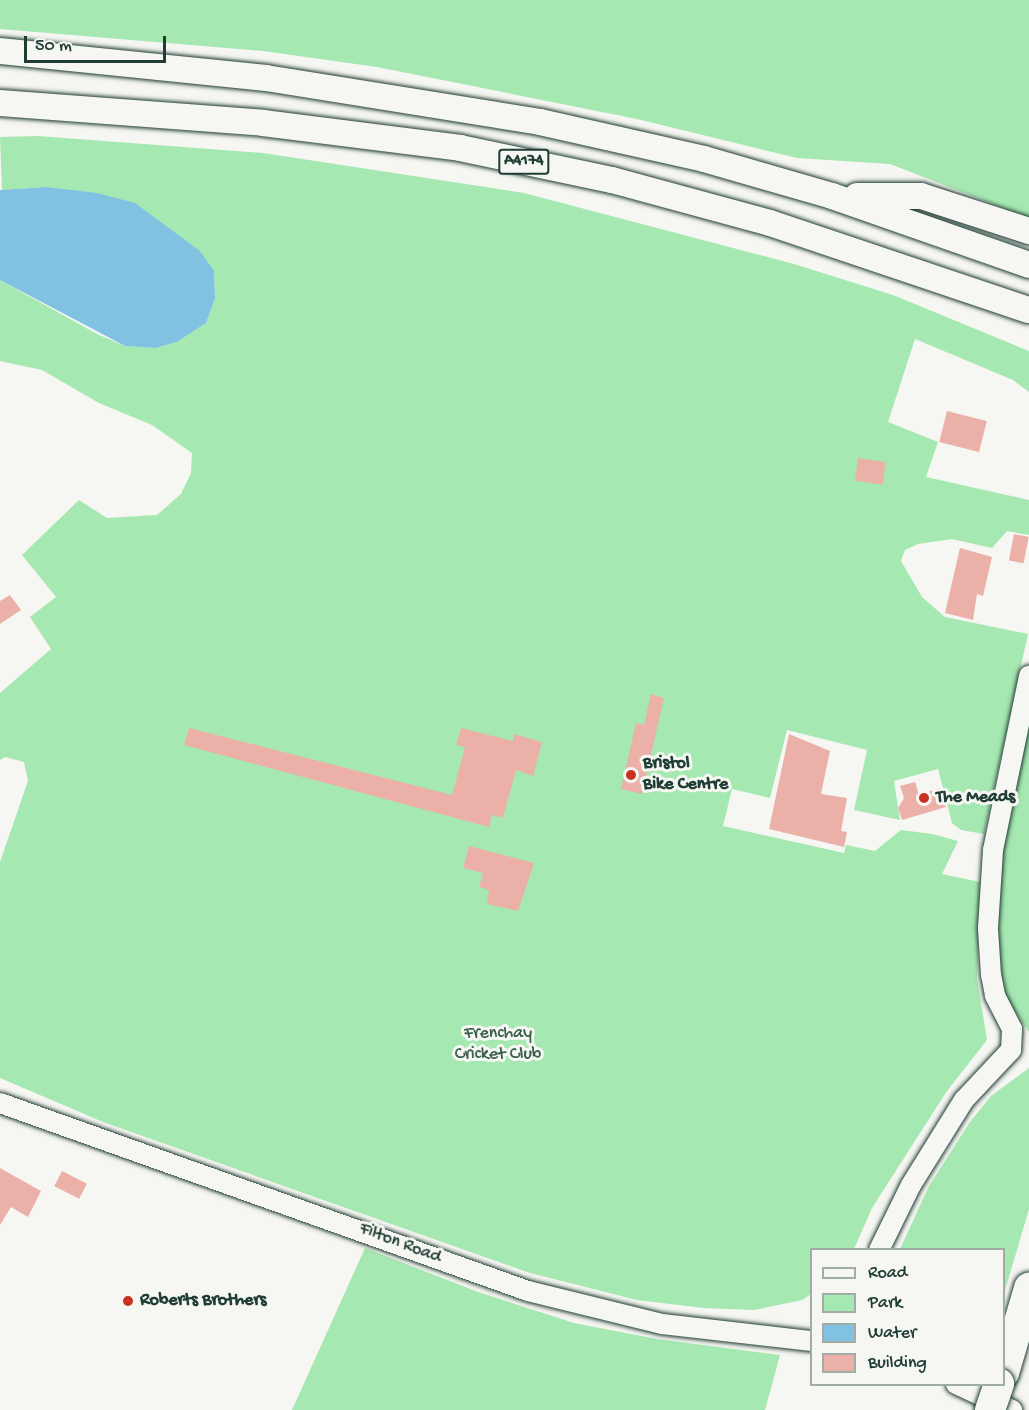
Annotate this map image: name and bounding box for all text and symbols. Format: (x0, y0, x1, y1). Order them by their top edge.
scale bar (27, 24, 170, 62)
text: 50 m (35, 36, 72, 57)
road number: A4174 (497, 149, 551, 175)
place label: Bristol Bike Centre (643, 754, 728, 796)
marker: Bristol Bike Centre (624, 768, 638, 782)
place label: The Meads (936, 787, 1015, 809)
marker: The Meads (917, 791, 931, 805)
park label: Frenchay Cricket Club (455, 1024, 541, 1066)
street label: Filton Road (356, 1219, 444, 1269)
legend (810, 1248, 1005, 1386)
text: Road (868, 1263, 907, 1284)
place label: Roberts Brothers (140, 1290, 266, 1312)
text: Park (868, 1293, 902, 1314)
marker: Roberts Brothers (121, 1294, 135, 1308)
text: Water (868, 1323, 916, 1344)
text: Building (868, 1353, 927, 1374)

